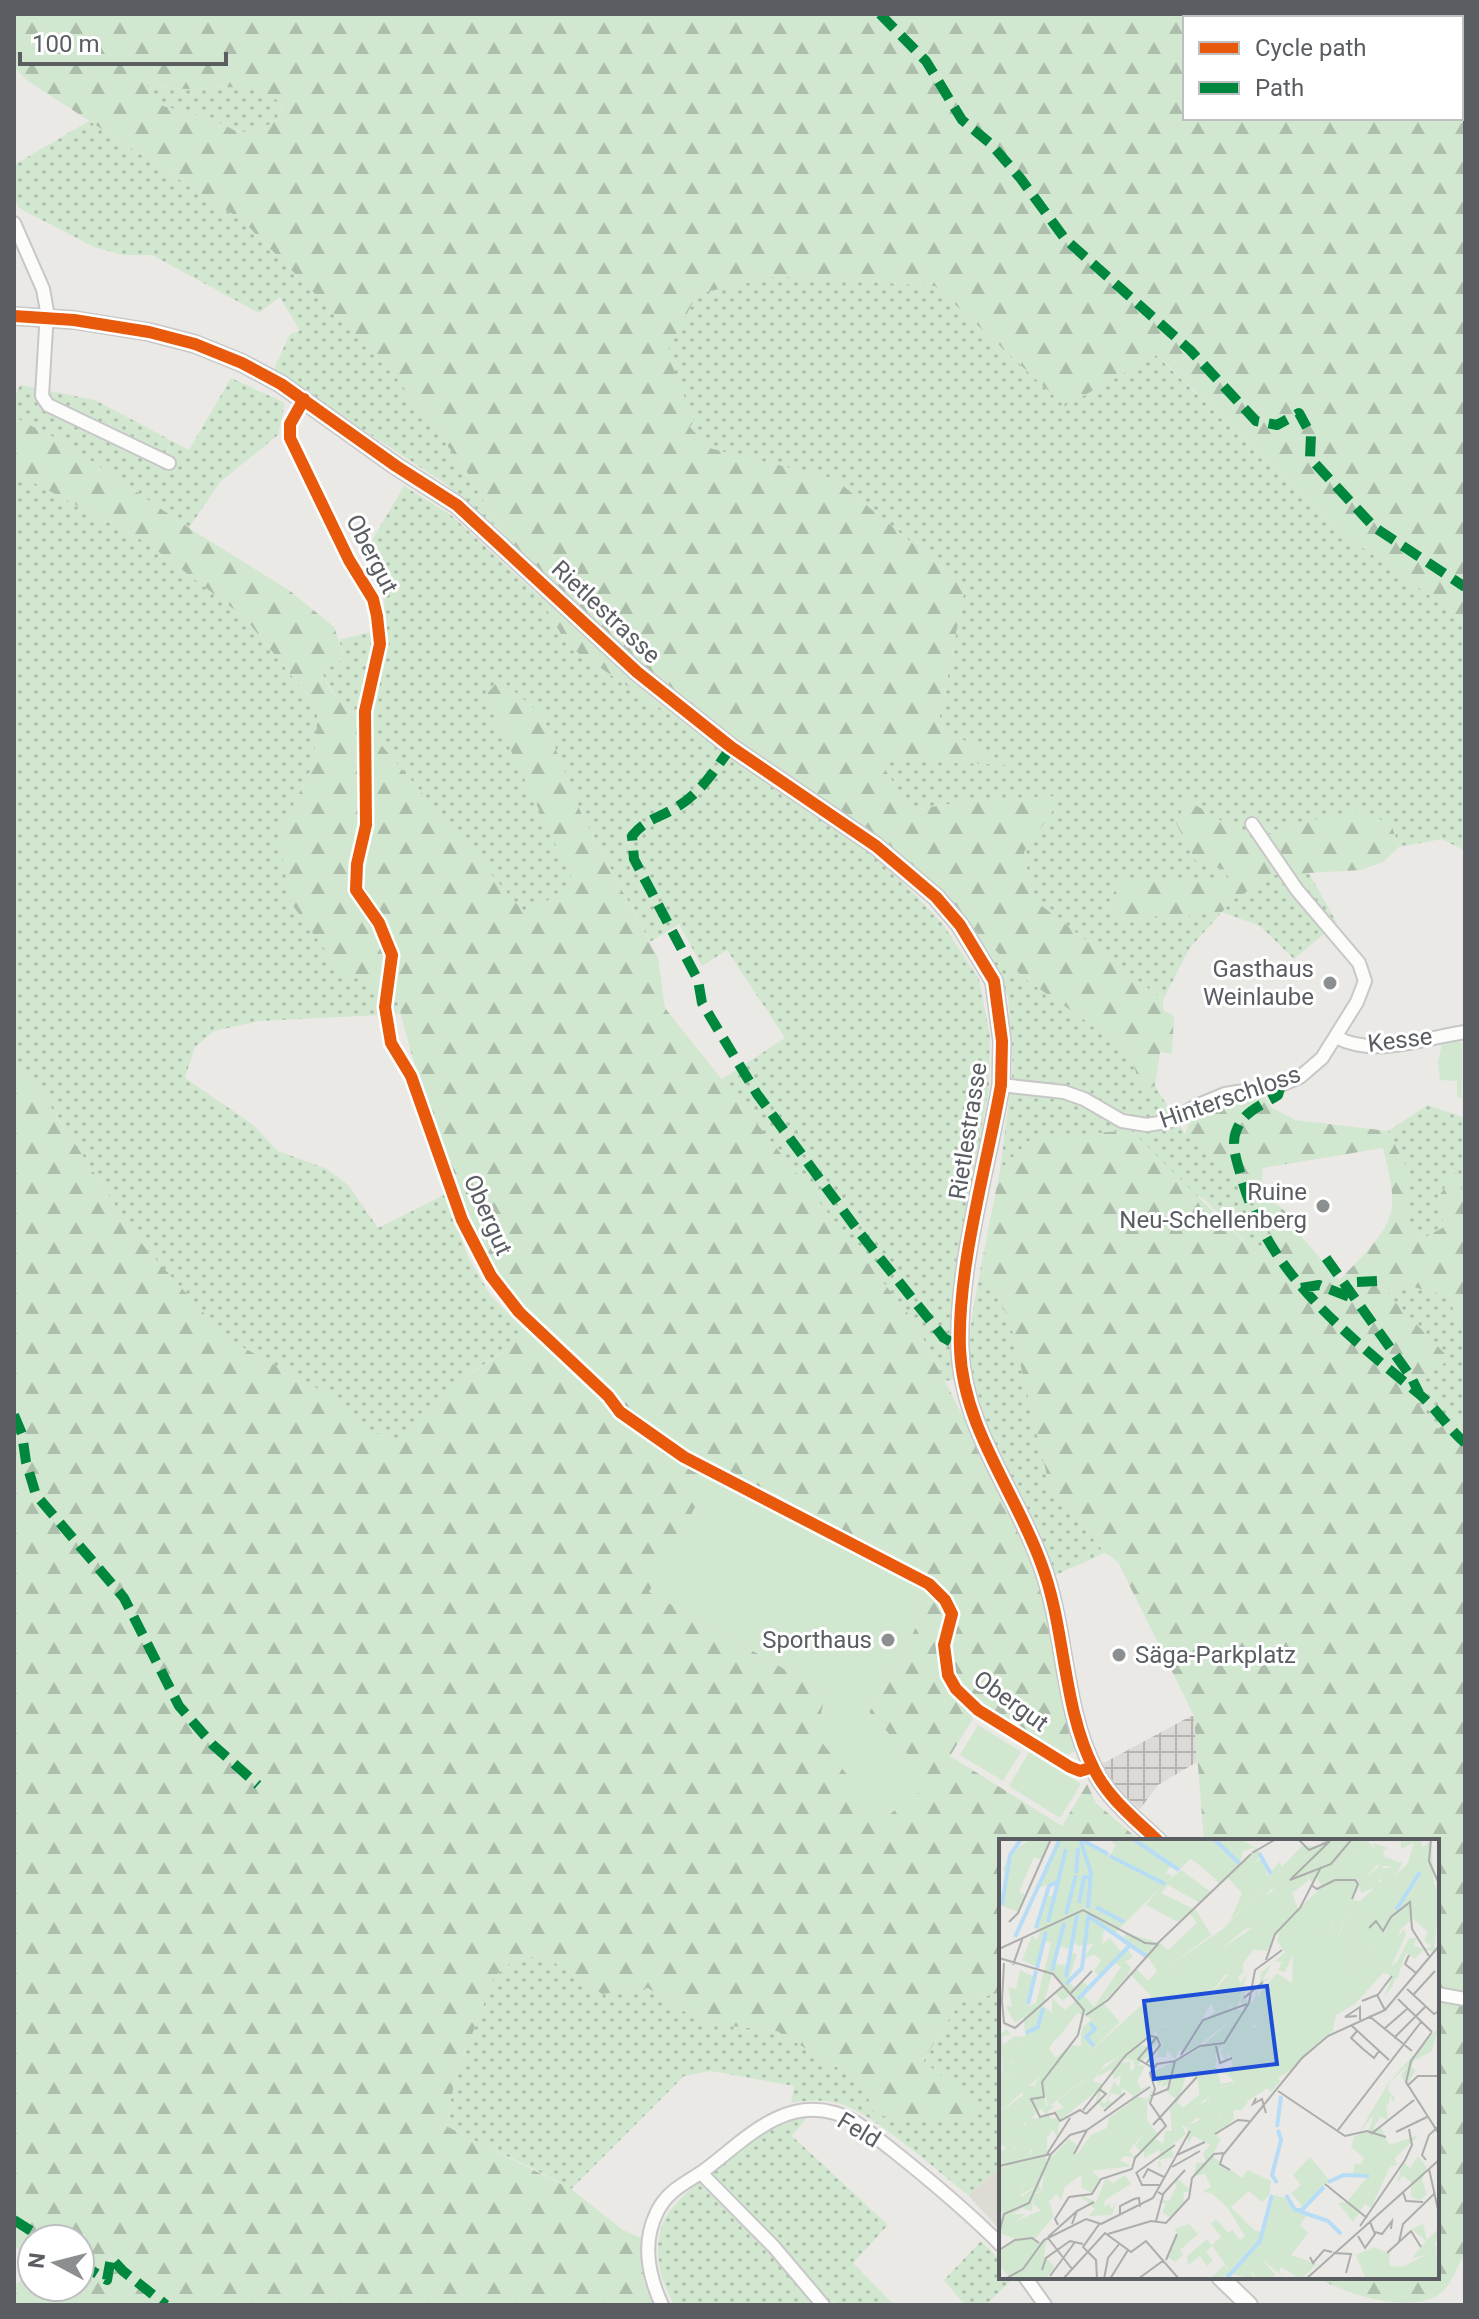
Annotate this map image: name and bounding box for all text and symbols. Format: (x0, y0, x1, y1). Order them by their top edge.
scale bar (20, 16, 226, 66)
legend (1183, 16, 1463, 120)
text: 100 m (32, 30, 99, 58)
text: Cycle path (1255, 34, 1367, 62)
text: Path (1255, 74, 1304, 102)
street label: Obergut (340, 510, 404, 598)
street label: Rietlestrasse (546, 555, 666, 669)
place label: Gasthaus Weinlaube (1203, 955, 1314, 1011)
marker: Gasthaus Weinlaube (1321, 974, 1339, 992)
street label: Kesse (1366, 1022, 1434, 1058)
street label: Hinterschloss (1156, 1060, 1304, 1134)
street label: Rietlestrasse (943, 1061, 993, 1201)
street label: Obergut (458, 1170, 518, 1260)
place label: Ruine Neu-Schellenberg (1119, 1178, 1307, 1234)
marker: Ruine Neu-Schellenberg (1314, 1197, 1332, 1215)
place label: Sporthaus (762, 1626, 872, 1654)
marker: Sporthaus (879, 1631, 897, 1649)
place label: Säga-Parkplatz (1135, 1641, 1296, 1669)
marker: Säga-Parkplatz (1110, 1646, 1128, 1664)
street label: Obergut (968, 1665, 1054, 1737)
inset map (999, 1839, 1439, 2279)
street label: Feld (832, 2106, 886, 2154)
north arrow (16, 2223, 96, 2303)
text: N (23, 2251, 50, 2270)

